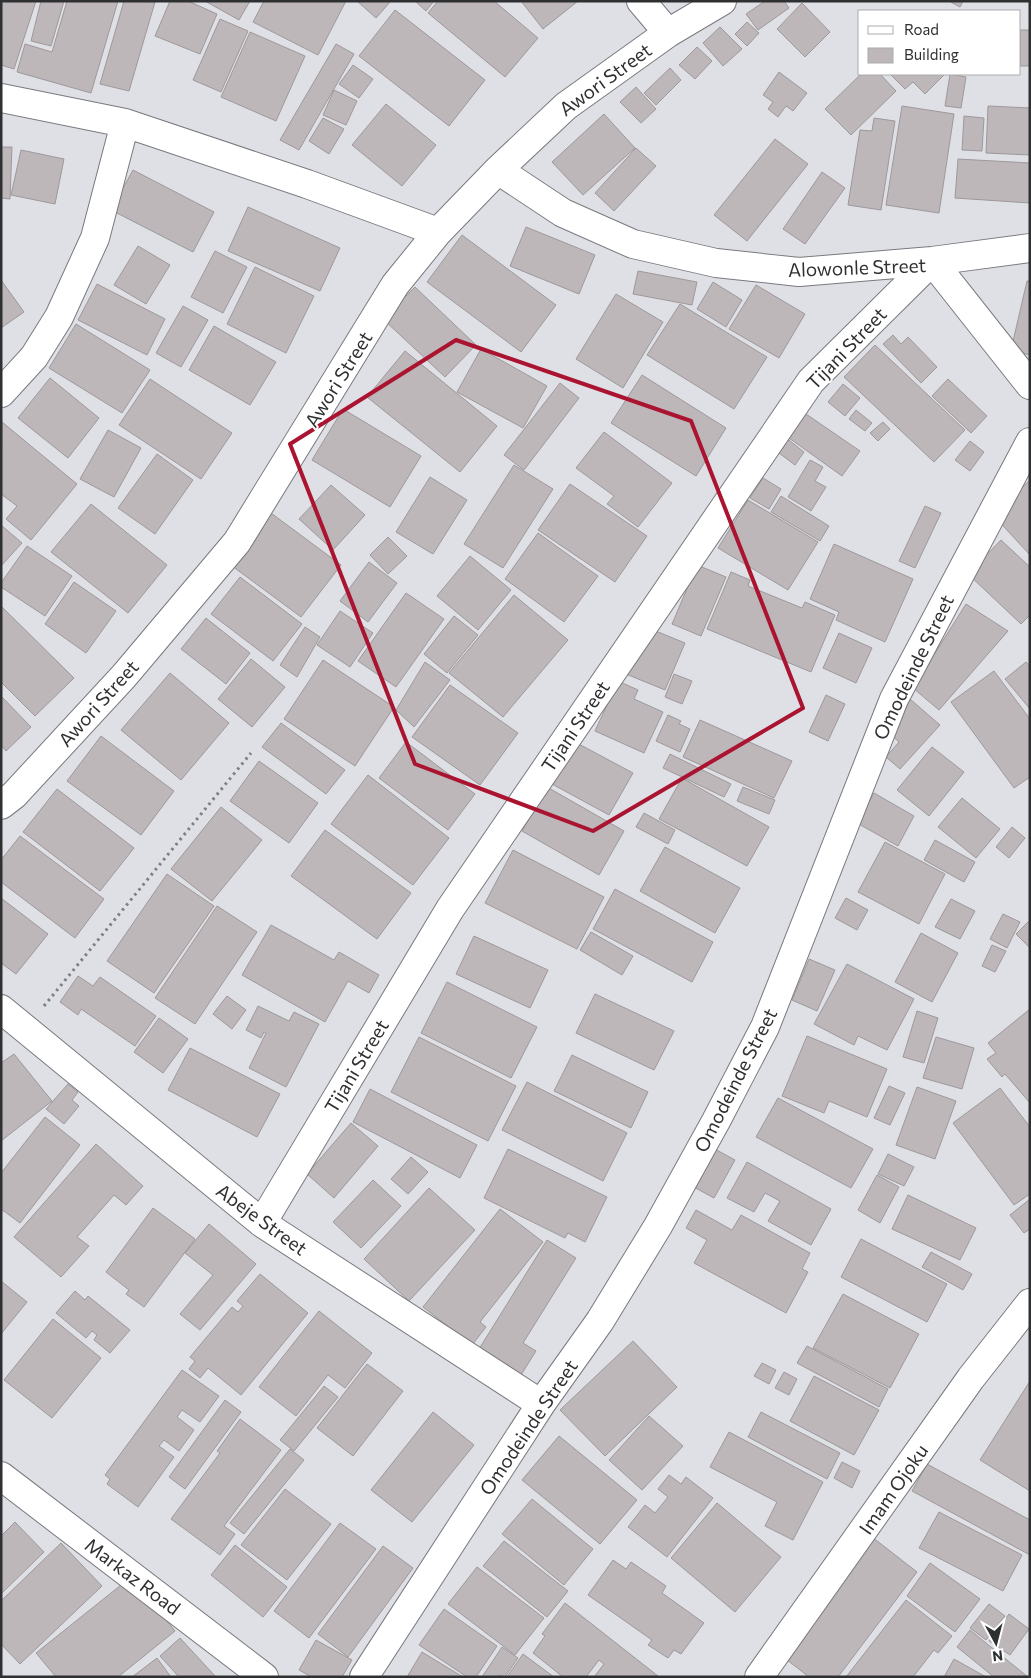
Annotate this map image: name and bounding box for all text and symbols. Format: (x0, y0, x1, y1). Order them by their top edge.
legend (858, 10, 1021, 75)
text: Road (904, 20, 939, 38)
street label: Awori Street (554, 38, 656, 120)
text: Building (904, 45, 959, 63)
street label: Alowonle Street (788, 253, 927, 281)
street label: Tijani Street (801, 302, 891, 394)
street label: Awori Street (300, 327, 377, 431)
street label: Omodeinde Street (868, 591, 958, 743)
street label: Awori Street (53, 655, 143, 751)
street label: Tijani Street (536, 676, 614, 776)
street label: Omodeinde Street (689, 1004, 781, 1156)
street label: Tijani Street (319, 1015, 393, 1117)
street label: Abeje Street (212, 1178, 312, 1260)
street label: Omodeinde Street (474, 1355, 582, 1499)
street label: Imam Ojoku (854, 1440, 932, 1538)
street label: Markaz Road (81, 1533, 185, 1619)
north arrow (971, 1618, 1021, 1668)
text: N (991, 1647, 1004, 1665)

